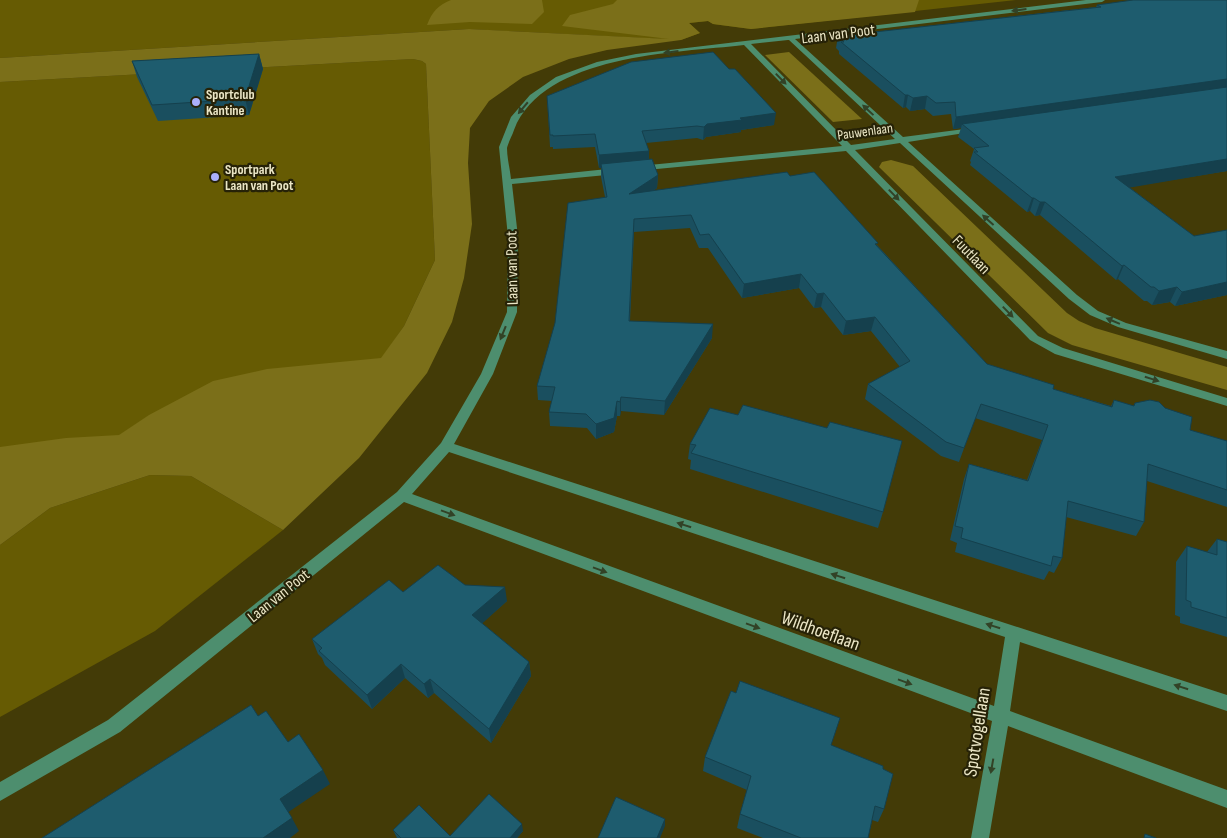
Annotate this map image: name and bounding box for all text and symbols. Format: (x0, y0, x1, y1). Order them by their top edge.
one-way arrow (1010, 6, 1026, 14)
street label: Laan van Poot (800, 21, 876, 48)
one-way arrow (663, 48, 679, 56)
one-way arrow (775, 72, 787, 84)
place label: Sportclub Kantine (206, 86, 255, 119)
marker: Sportclub Kantine (190, 96, 202, 108)
one-way arrow (518, 102, 529, 114)
one-way arrow (862, 104, 874, 116)
street label: Pauwenlaan (836, 119, 894, 144)
place label: Sportpark Laan van Poot (225, 161, 294, 194)
marker: Sportpark Laan van Poot (209, 171, 221, 183)
one-way arrow (888, 189, 900, 201)
one-way arrow (982, 214, 994, 226)
street label: Laan van Poot (502, 231, 523, 305)
street label: Fuutlaan (948, 232, 994, 278)
one-way arrow (1002, 305, 1014, 317)
one-way arrow (1106, 317, 1120, 325)
one-way arrow (499, 326, 507, 340)
one-way arrow (1144, 376, 1159, 384)
one-way arrow (441, 509, 456, 517)
one-way arrow (676, 521, 691, 529)
street label: Laan van Poot (244, 565, 314, 627)
one-way arrow (593, 566, 608, 574)
one-way arrow (831, 571, 846, 579)
street label: Wildhoeflaan (778, 607, 863, 656)
one-way arrow (985, 622, 1000, 630)
one-way arrow (745, 623, 760, 630)
one-way arrow (898, 678, 913, 686)
one-way arrow (1173, 683, 1188, 691)
street label: Spotvogellaan (959, 686, 996, 778)
one-way arrow (988, 758, 996, 774)

